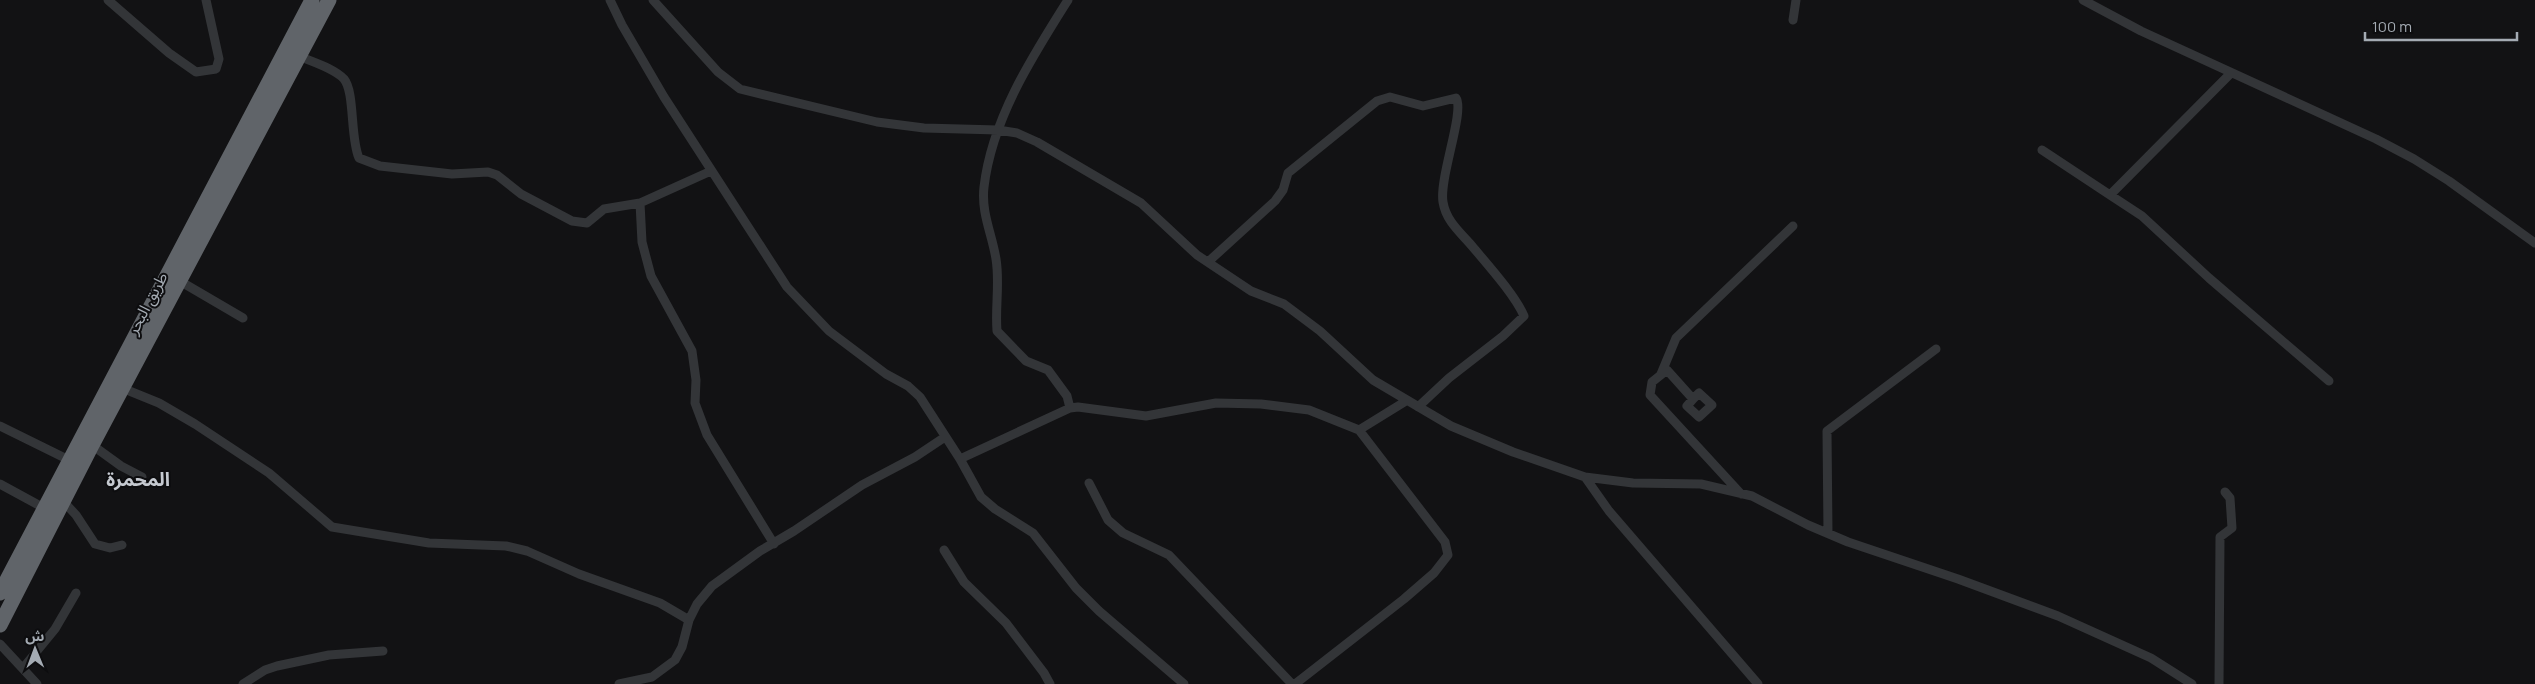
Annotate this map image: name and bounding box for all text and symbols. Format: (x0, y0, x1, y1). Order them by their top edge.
scale bar (2365, 10, 2518, 42)
text: 100 m (2372, 16, 2412, 37)
street label: طريق البحر (121, 268, 173, 339)
district label: المحمرة (106, 466, 170, 492)
north arrow (10, 624, 60, 674)
text: ش (25, 626, 45, 645)

